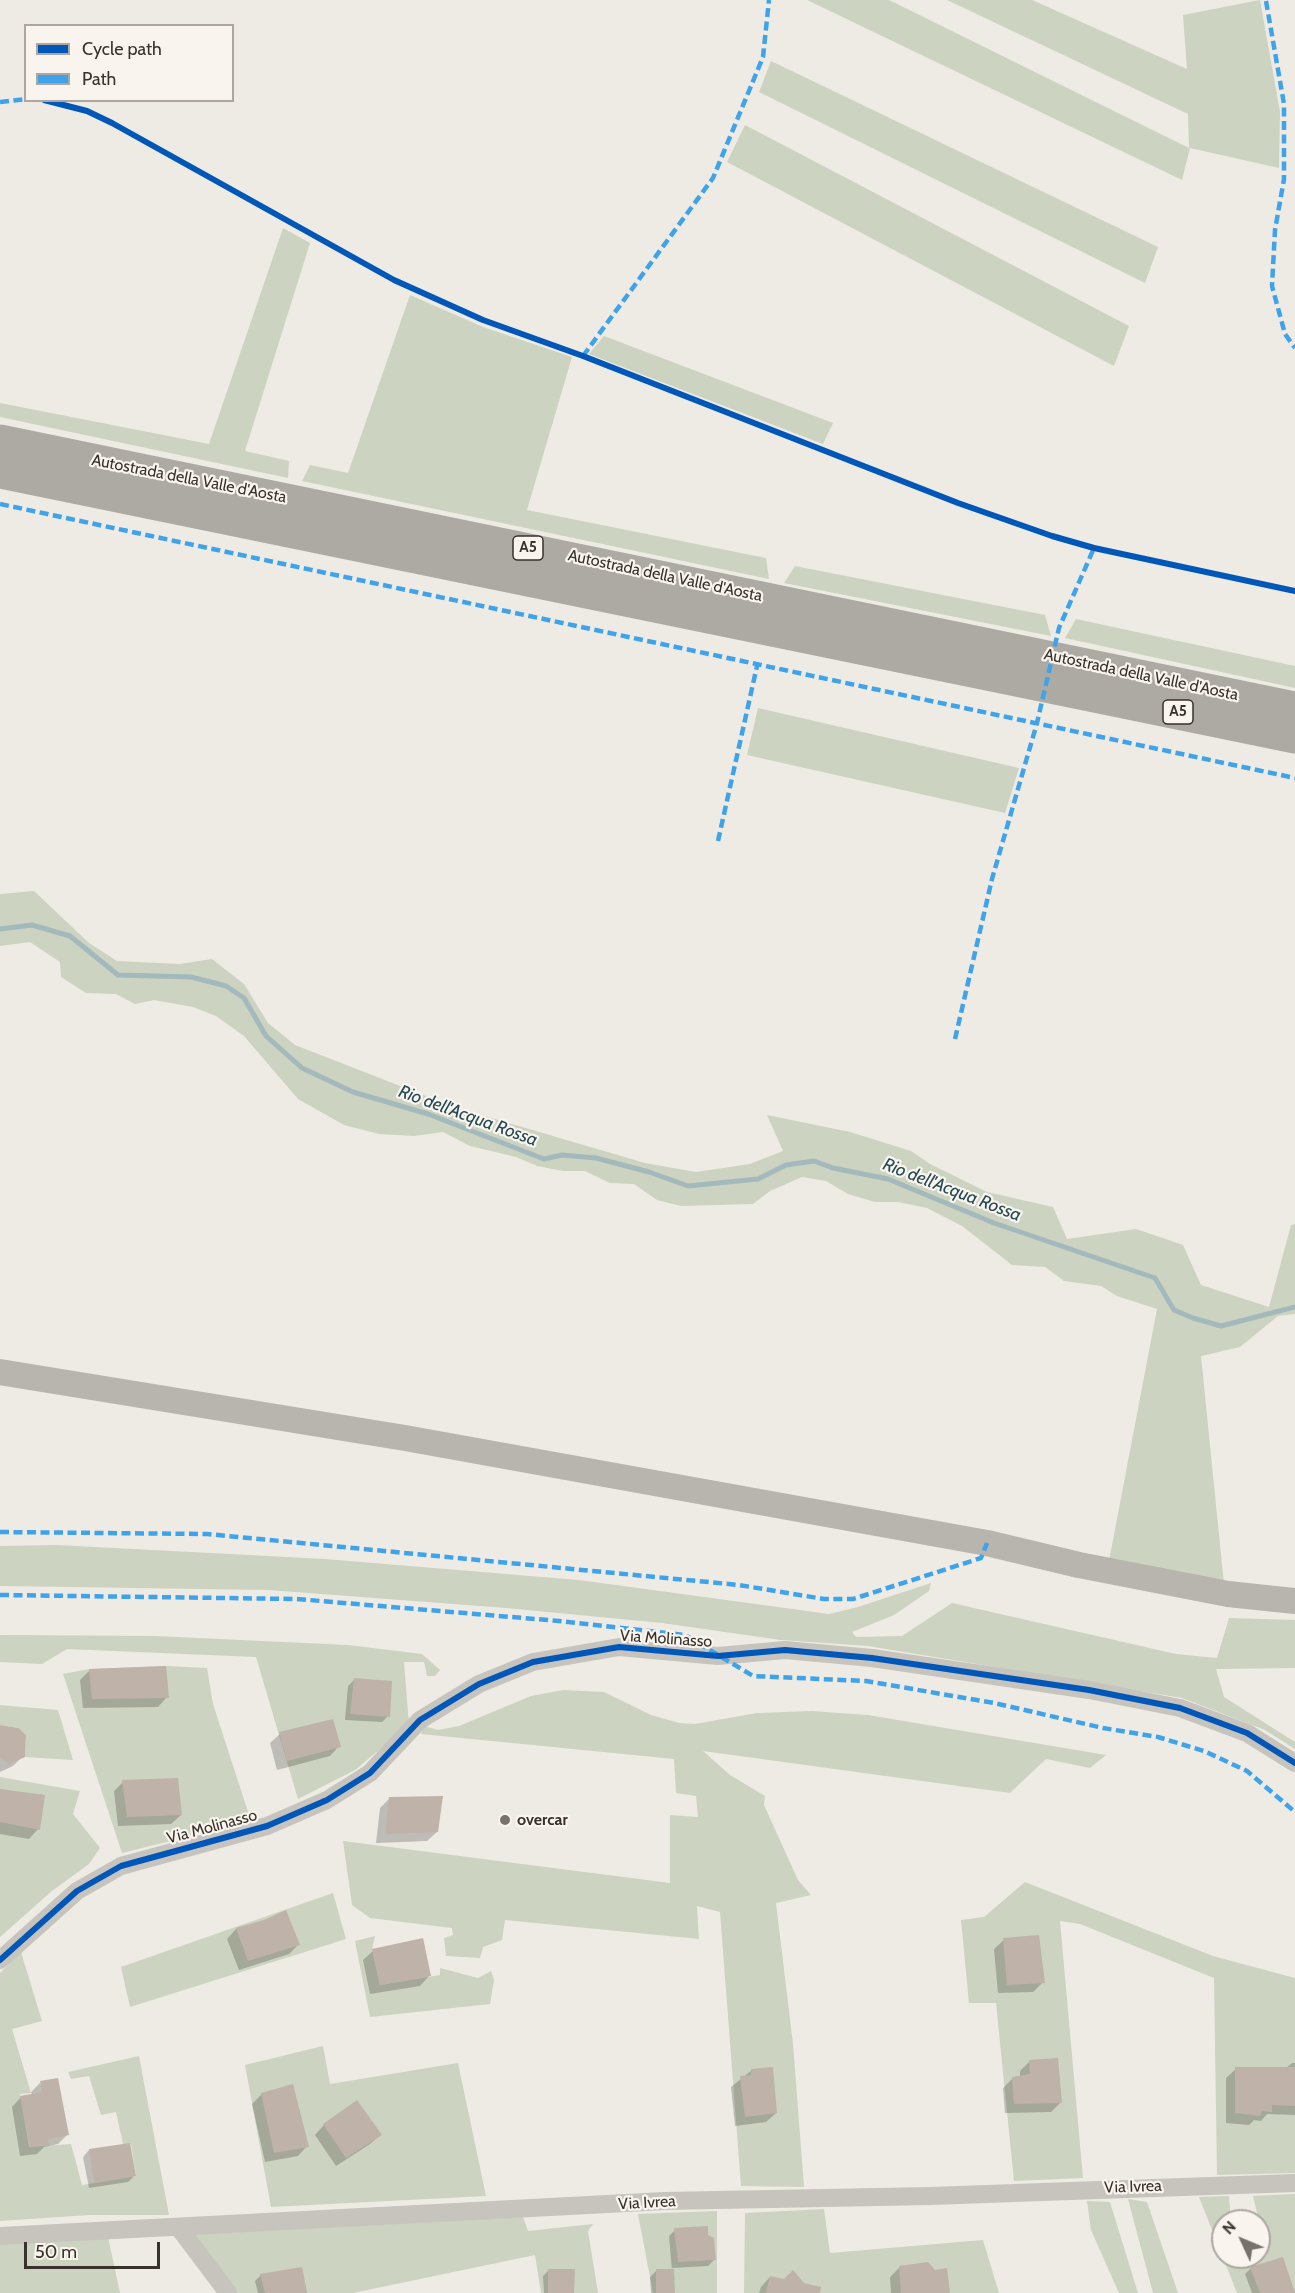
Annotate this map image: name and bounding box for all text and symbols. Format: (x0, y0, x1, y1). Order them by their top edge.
legend (24, 24, 234, 102)
text: Cycle path (82, 38, 162, 60)
text: Path (82, 68, 116, 90)
street label: Autostrada della Valle d'Aosta (90, 451, 288, 507)
road number: A5 (513, 536, 543, 560)
street label: Autostrada della Valle d'Aosta (566, 546, 764, 606)
street label: Autostrada della Valle d'Aosta (1042, 645, 1240, 705)
road number: A5 (1163, 700, 1193, 724)
water label: Rio dell'Acqua Rossa (396, 1081, 540, 1151)
water label: Rio dell'Acqua Rossa (880, 1154, 1024, 1226)
street label: Via Molinasso (619, 1626, 713, 1652)
street label: Via Molinasso (165, 1806, 259, 1848)
place label: overcar (517, 1810, 568, 1830)
marker: overcar (498, 1813, 512, 1827)
street label: Via Ivrea (1104, 2176, 1162, 2198)
street label: Via Ivrea (618, 2192, 676, 2214)
north arrow (1211, 2209, 1271, 2269)
text: N (1218, 2217, 1240, 2238)
scale bar (27, 2230, 164, 2268)
text: 50 m (35, 2241, 77, 2263)

